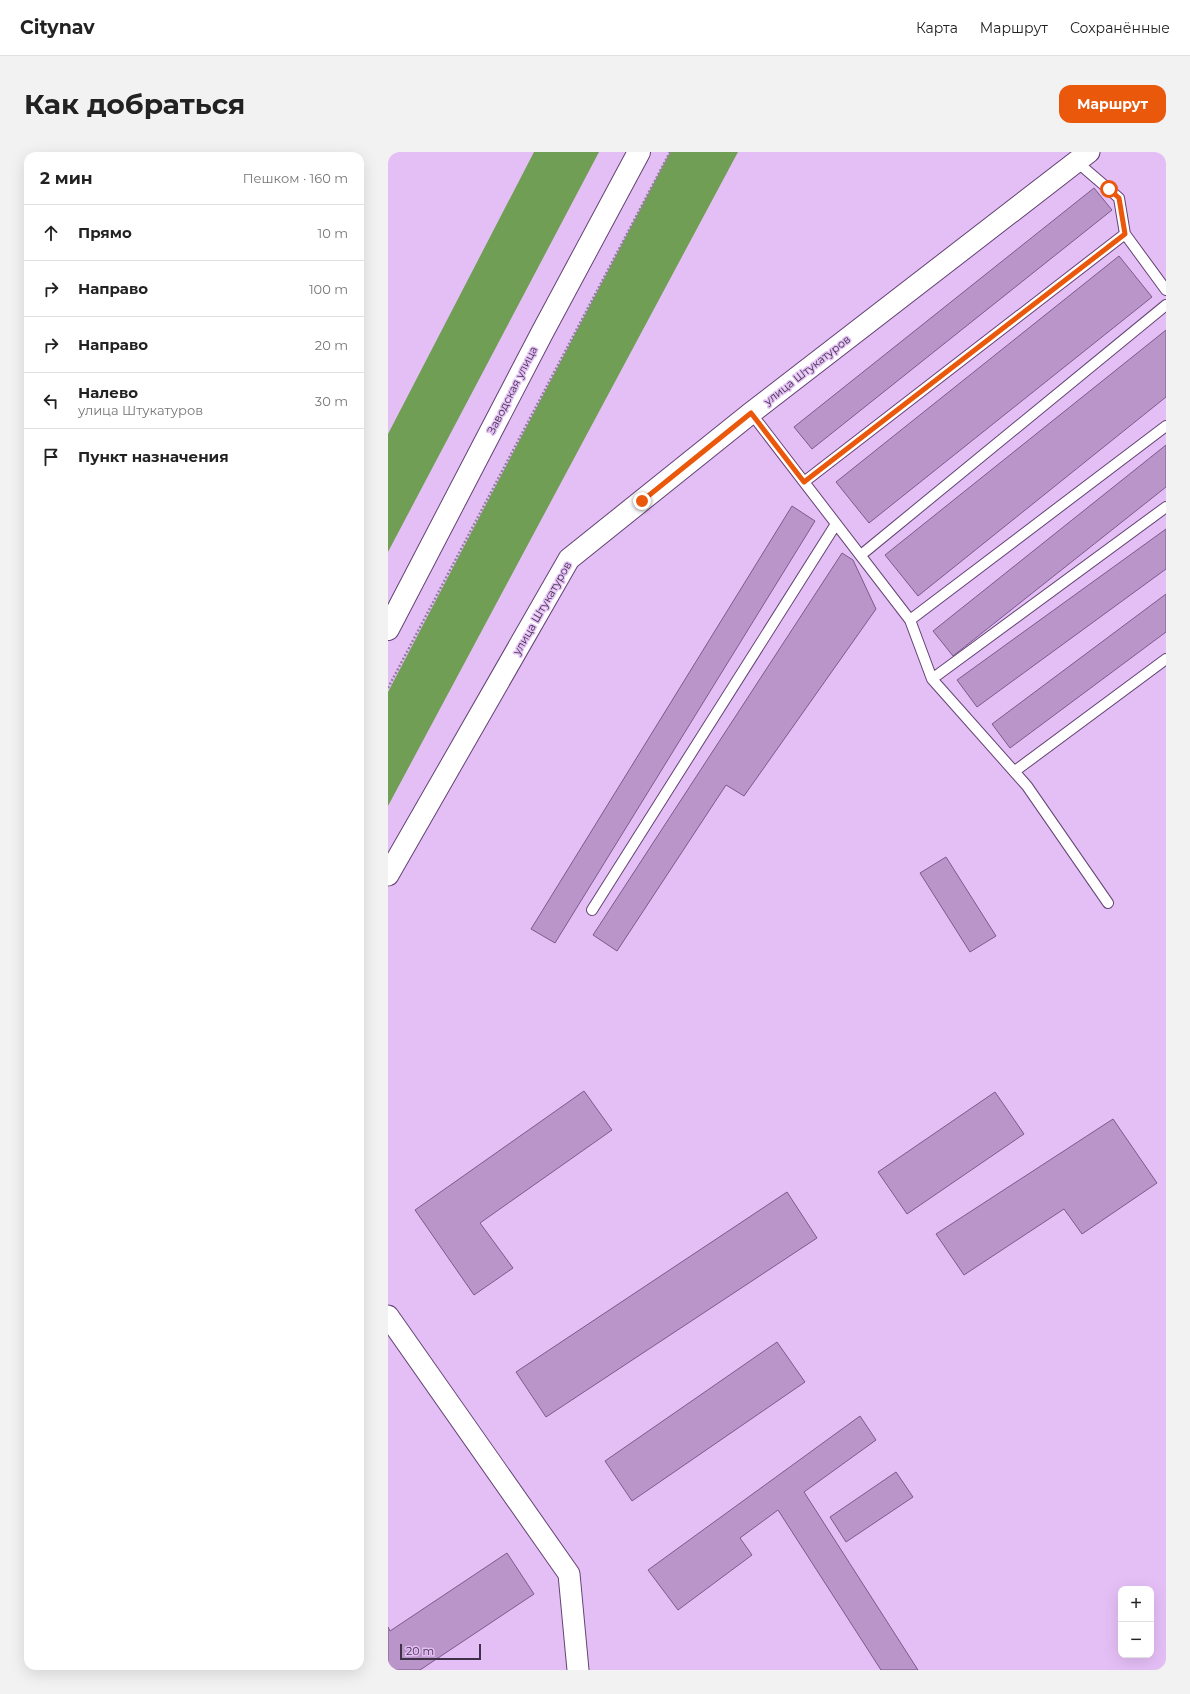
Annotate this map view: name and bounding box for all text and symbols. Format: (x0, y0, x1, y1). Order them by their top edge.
text: Citynav (20, 16, 95, 39)
text: Карта (916, 19, 958, 37)
text: Маршрут (980, 19, 1048, 37)
text: Сохранённые (1070, 19, 1170, 37)
button: Маршрут (1059, 85, 1166, 123)
text: Как добраться (24, 87, 245, 121)
text: 2 мин (40, 168, 93, 188)
text: Пешком · 160 m (243, 170, 348, 186)
route start (1100, 180, 1118, 198)
icon: ahead (40, 222, 62, 244)
text: Прямо (78, 223, 132, 242)
text: 10 m (318, 225, 348, 241)
icon: right (40, 278, 62, 300)
text: Направо (78, 279, 148, 298)
text: 100 m (309, 281, 348, 297)
street label: улица Штукатуров (760, 332, 853, 409)
icon: right (40, 334, 62, 356)
text: Направо (78, 335, 148, 354)
text: 20 m (315, 337, 348, 353)
street label: Заводская улица (484, 344, 540, 436)
text: Налево (78, 383, 138, 402)
icon: left (40, 390, 62, 412)
text: 30 m (315, 393, 348, 409)
text: улица Штукатуров (78, 402, 203, 418)
icon: arrive (40, 446, 62, 468)
text: Пункт назначения (78, 447, 229, 466)
route end (633, 492, 651, 510)
street label: улица Штукатуров (509, 559, 575, 658)
map controls (1118, 1586, 1154, 1658)
button: + (1118, 1586, 1154, 1622)
button: − (1118, 1622, 1154, 1658)
scale bar (400, 1642, 481, 1661)
text: 20 m (406, 1644, 434, 1658)

